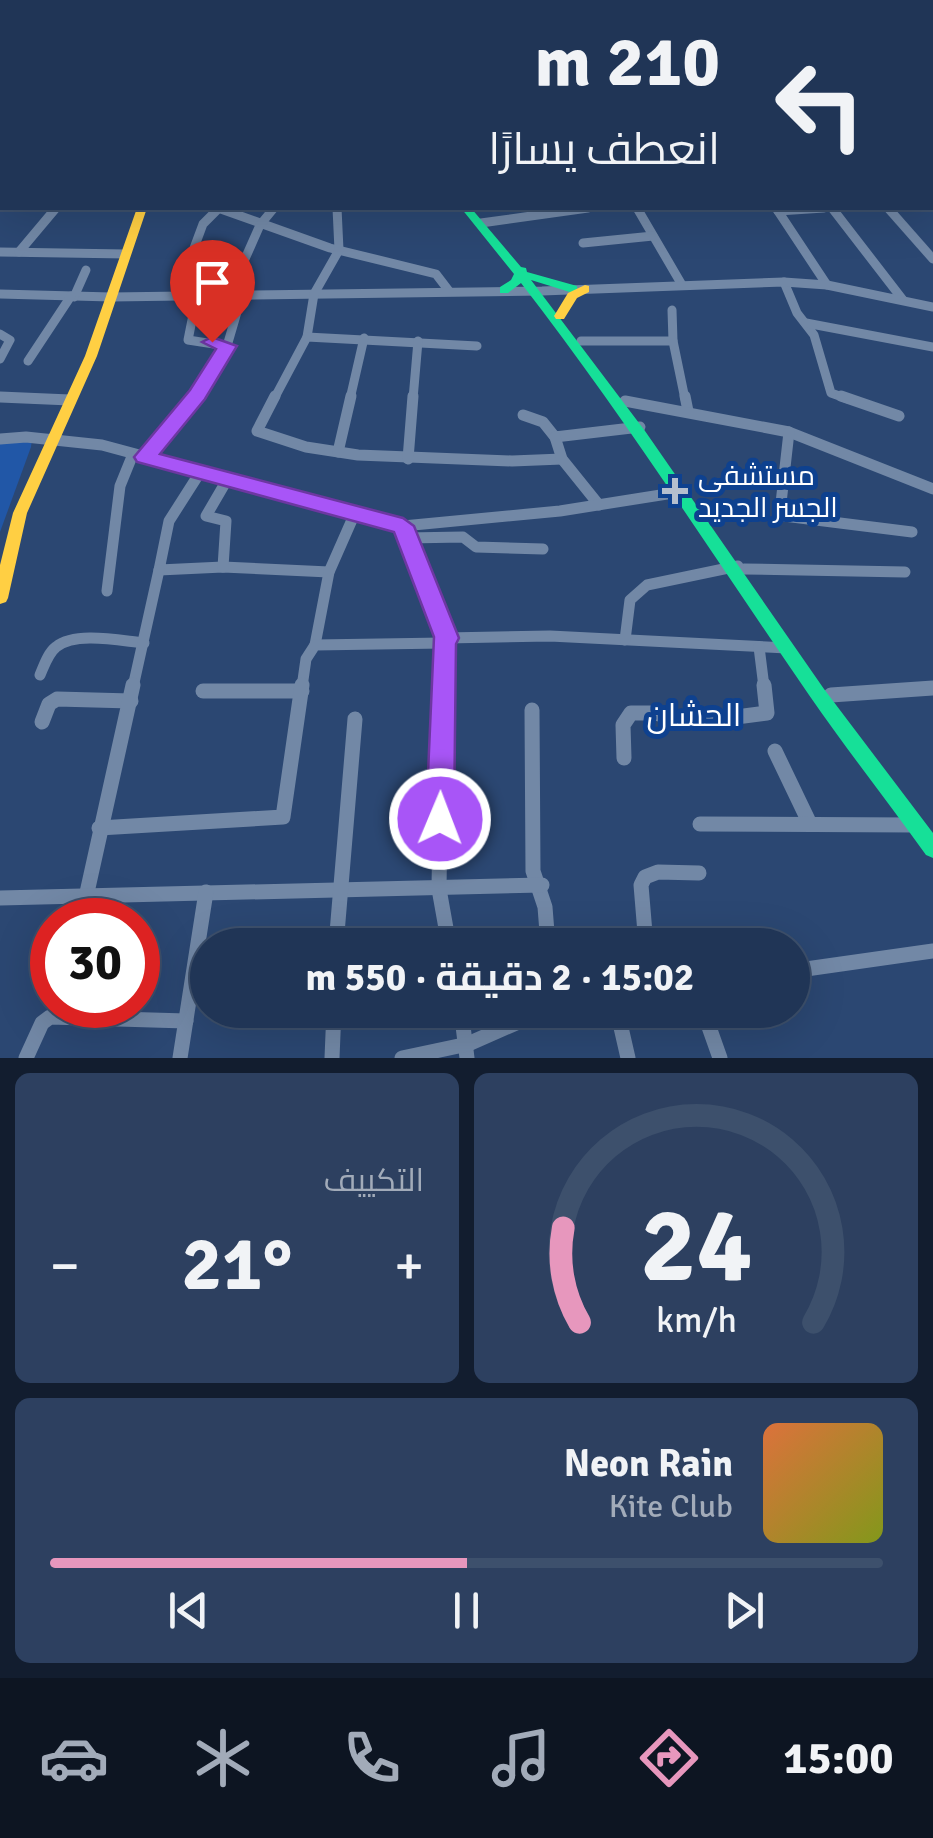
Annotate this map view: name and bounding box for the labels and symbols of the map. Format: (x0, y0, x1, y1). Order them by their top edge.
pin (170, 240, 255, 343)
place label: مستشفى الجسر الجديد (698, 459, 838, 525)
marker: مستشفى الجسر الجديد (662, 478, 688, 504)
district label: الحشان (647, 696, 741, 735)
position arrow (388, 767, 492, 871)
speed limit sign: 30 (30, 898, 160, 1028)

